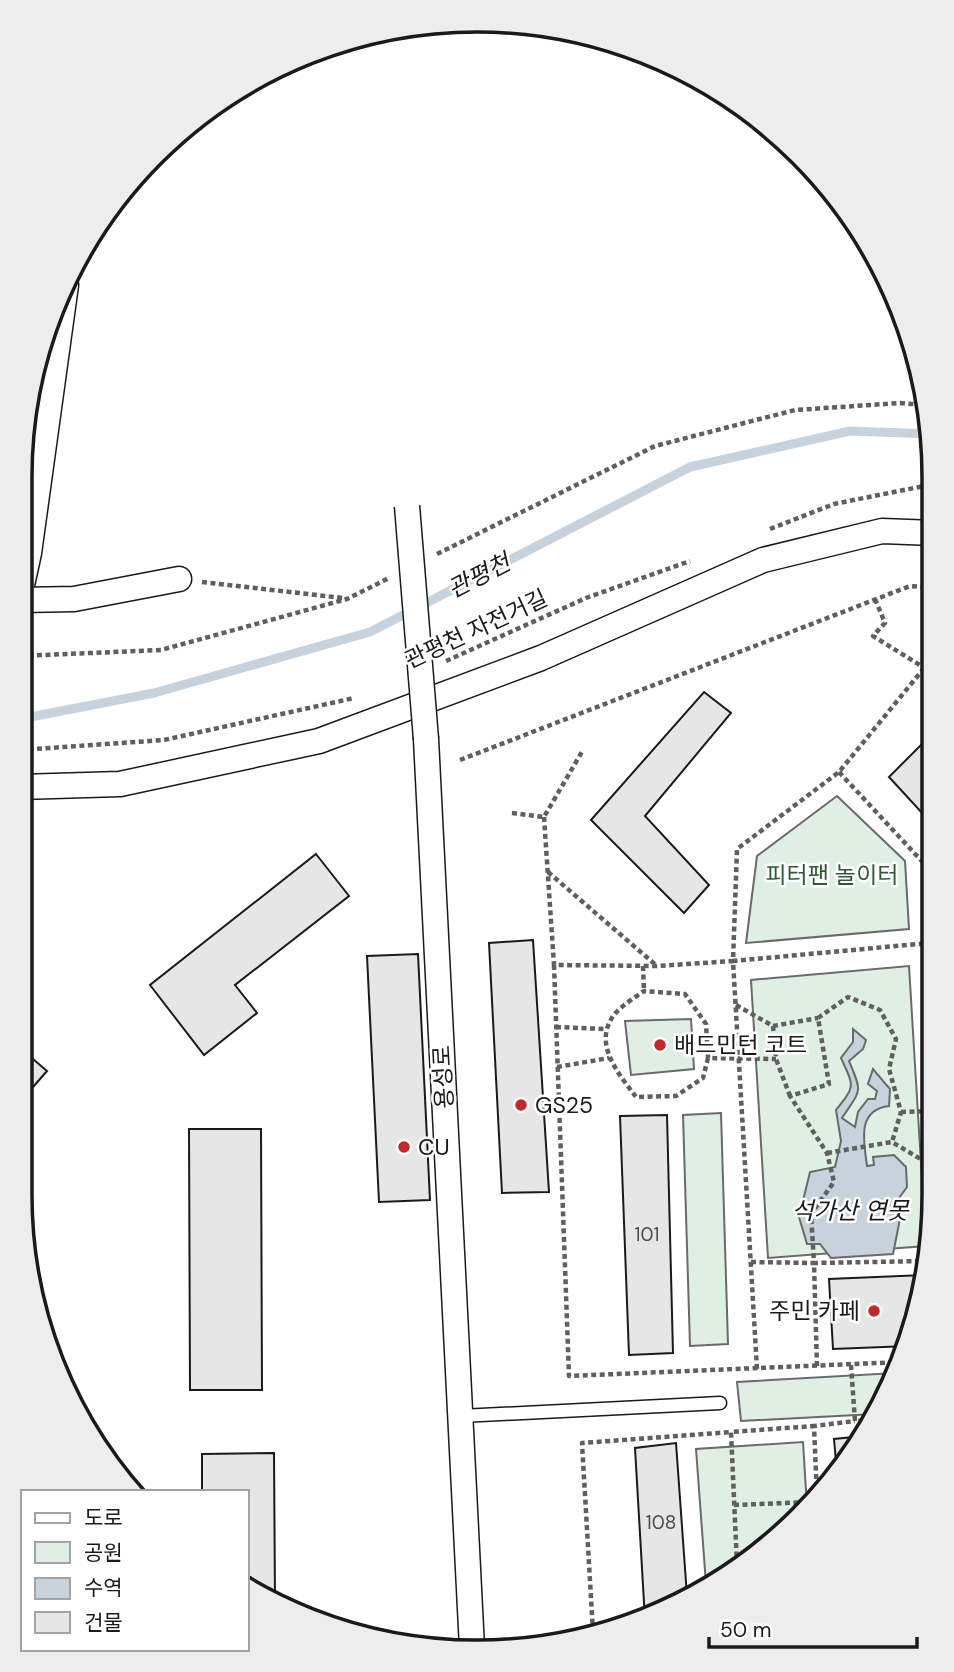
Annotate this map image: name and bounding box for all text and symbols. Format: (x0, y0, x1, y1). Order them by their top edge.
water label: 관평천 (442, 545, 518, 604)
street label: 관평천 자전거길 (400, 583, 552, 675)
park label: 피터팬 놀이터 (765, 860, 899, 890)
place label: 배드민턴 코트 (674, 1030, 807, 1060)
marker: 배드민턴 코트 (652, 1037, 668, 1053)
street label: 용성로 (426, 1045, 460, 1109)
place label: GS25 (535, 1090, 593, 1120)
marker: GS25 (513, 1097, 529, 1113)
place label: CU (418, 1132, 450, 1162)
marker: CU (396, 1139, 412, 1155)
water label: 석가산 연못 (791, 1195, 911, 1226)
house number: 101 (635, 1222, 659, 1247)
place label: 주민 카페 (769, 1296, 860, 1326)
marker: 주민 카페 (866, 1303, 882, 1319)
legend (21, 1490, 248, 1651)
text: 도로 (84, 1504, 123, 1532)
house number: 108 (646, 1510, 676, 1535)
text: 공원 (84, 1539, 123, 1567)
text: 수역 (84, 1574, 123, 1602)
scale bar (709, 1606, 917, 1650)
text: 건물 (84, 1609, 123, 1637)
text: 50 m (720, 1616, 771, 1644)

